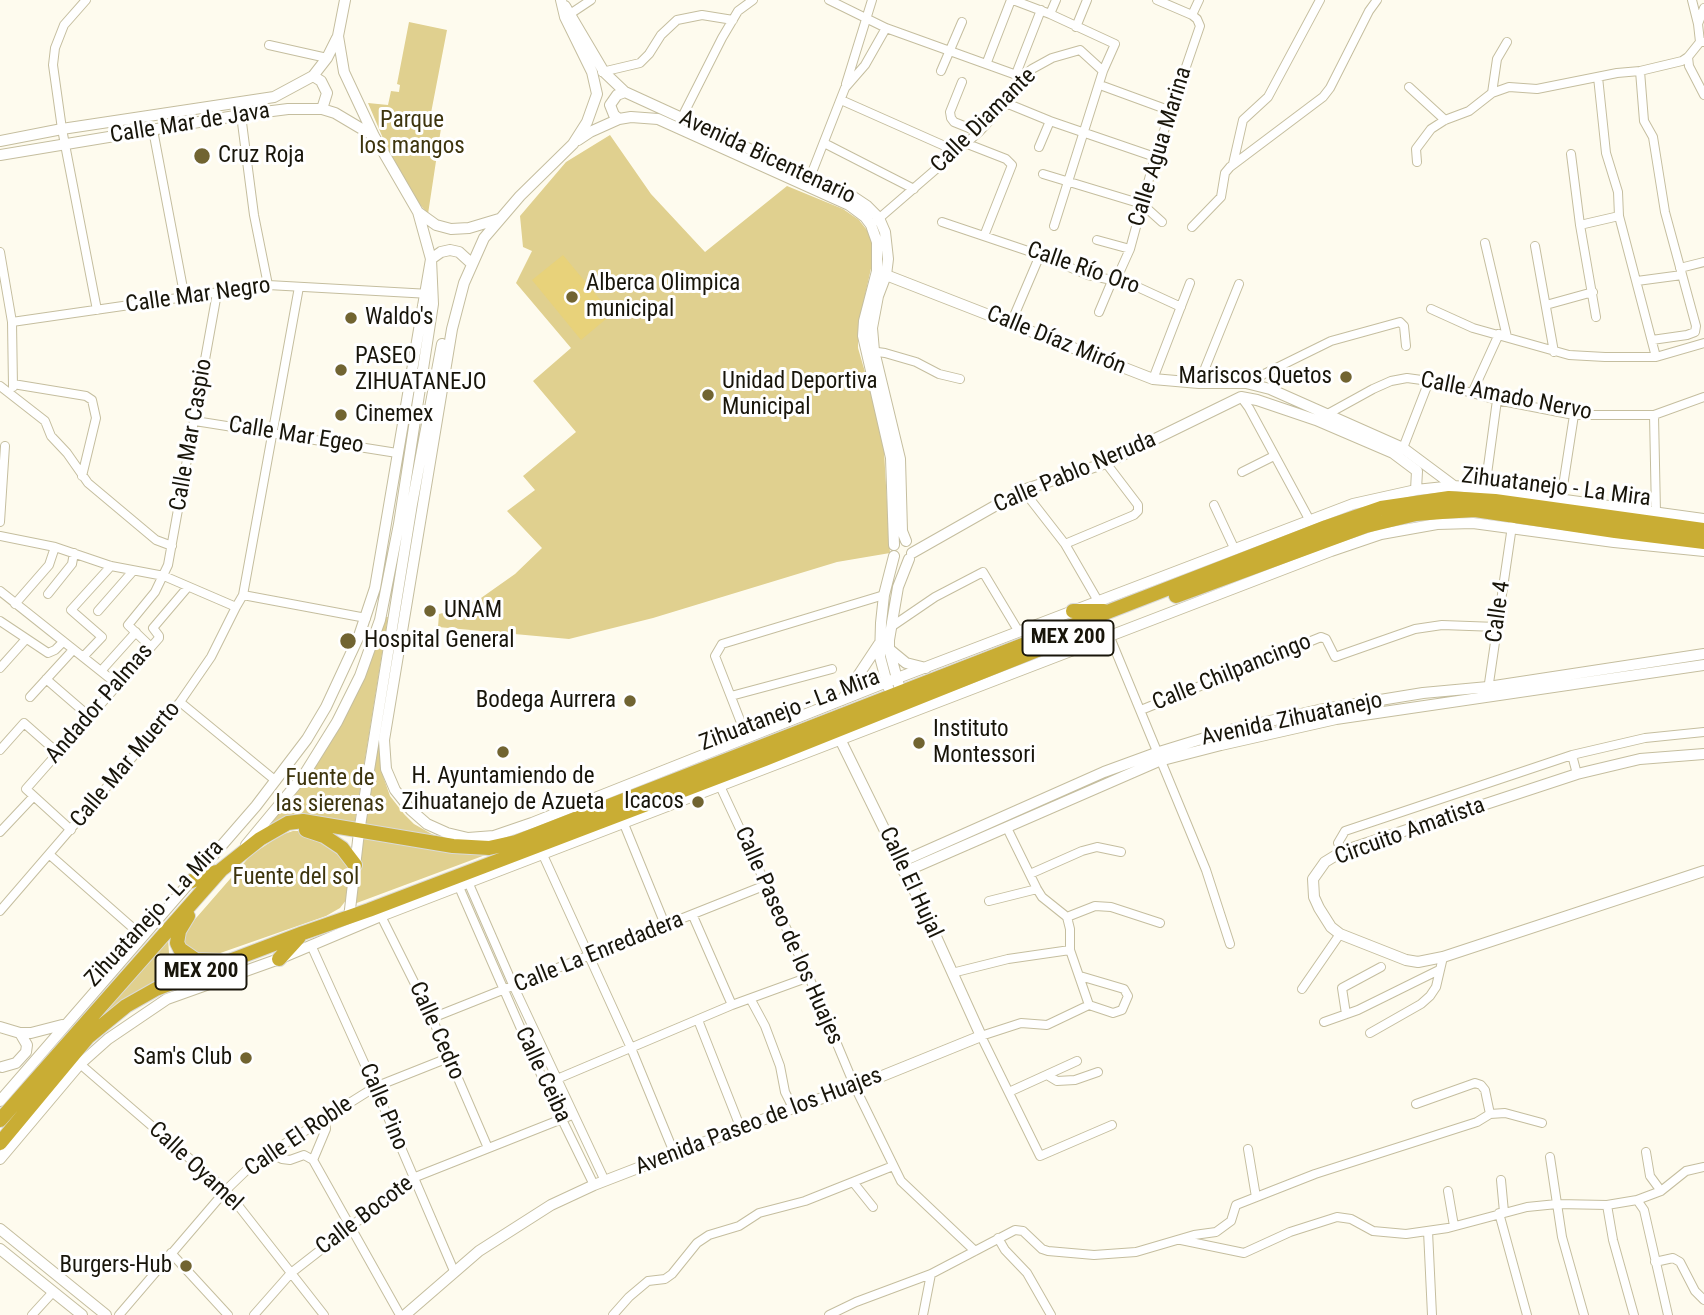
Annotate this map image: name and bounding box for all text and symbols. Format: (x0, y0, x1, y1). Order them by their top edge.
street label: Calle Diamante (926, 63, 1042, 179)
street label: Calle Agua Marina (1124, 64, 1198, 230)
street label: Calle Mar de Java (108, 98, 272, 150)
street label: Avenida Bicentenario (674, 105, 860, 211)
park label: Parque los mangos (359, 107, 465, 161)
place label: Cruz Roja (218, 142, 304, 170)
marker: Cruz Roja (192, 146, 212, 166)
street label: Calle Río Oro (1023, 237, 1143, 301)
place label: Alberca Olimpica municipal (586, 270, 740, 324)
street label: Calle Mar Negro (124, 272, 272, 320)
marker: Alberca Olimpica municipal (564, 289, 580, 305)
street label: Calle Díaz Mirón (982, 301, 1130, 381)
place label: Waldo's (365, 304, 433, 332)
marker: Waldo's (343, 310, 359, 326)
place label: PASEO ZIHUATANEJO (355, 343, 486, 397)
street label: Calle Mar Caspio (165, 357, 219, 513)
marker: PASEO ZIHUATANEJO (333, 362, 349, 378)
place label: Mariscos Quetos (1179, 363, 1332, 391)
street label: Calle Amado Nervo (1418, 367, 1594, 427)
place label: Unidad Deportiva Municipal (722, 368, 878, 422)
marker: Mariscos Quetos (1338, 369, 1354, 385)
marker: Unidad Deportiva Municipal (700, 387, 716, 403)
place label: Cinemex (355, 401, 433, 429)
marker: Cinemex (333, 407, 349, 423)
street label: Calle Mar Egeo (227, 412, 365, 460)
street label: Calle Pablo Neruda (990, 426, 1160, 520)
street label: Zihuatanejo - La Mira (1460, 463, 1652, 513)
street label: Calle 4 (1481, 579, 1517, 645)
place label: UNAM (444, 597, 502, 625)
marker: UNAM (422, 603, 438, 619)
road number: MEX 200 (1023, 620, 1114, 656)
place label: Hospital General (364, 627, 514, 655)
street label: Calle Chilpancingo (1149, 629, 1315, 717)
marker: Hospital General (338, 631, 358, 651)
street label: Andador Palmas (40, 638, 160, 770)
street label: Zihuatanejo - La Mira (696, 664, 884, 758)
place label: Bodega Aurrera (476, 687, 616, 715)
street label: Avenida Zihuatanejo (1199, 687, 1385, 753)
marker: Bodega Aurrera (622, 693, 638, 709)
street label: Calle Mar Muerto (65, 696, 187, 834)
place label: Instituto Montessori (933, 716, 1035, 770)
marker: Instituto Montessori (911, 735, 927, 751)
marker: H. Ayuntamiendo de Zihuatanejo de Azueta (495, 744, 511, 760)
place label: H. Ayuntamiendo de Zihuatanejo de Azueta (402, 763, 604, 817)
park label: Fuente de las sierenas (276, 765, 384, 819)
place label: Icacos (624, 788, 684, 816)
street label: Circuito Amatista (1331, 792, 1489, 872)
marker: Icacos (690, 794, 706, 810)
street label: Calle Paseo de los Huajes (728, 823, 848, 1049)
street label: Calle El Hujal (872, 823, 948, 943)
street label: Zihuatanejo - La Mira (80, 835, 230, 993)
park label: Fuente del sol (233, 864, 359, 892)
street label: Calle La Enredadera (510, 906, 688, 1000)
road number: MEX 200 (156, 954, 246, 990)
street label: Calle Cedro (402, 978, 470, 1084)
street label: Calle Ceiba (508, 1023, 576, 1127)
place label: Sam's Club (133, 1044, 232, 1072)
marker: Sam's Club (238, 1050, 254, 1066)
street label: Calle Pino (352, 1060, 414, 1154)
street label: Avenida Paseo de los Huajes (632, 1062, 886, 1182)
street label: Calle El Roble (240, 1091, 358, 1183)
street label: Calle Oyamel (142, 1117, 248, 1217)
street label: Calle Bocote (311, 1171, 419, 1261)
place label: Burgers-Hub (59, 1252, 172, 1280)
marker: Burgers-Hub (178, 1258, 194, 1274)

